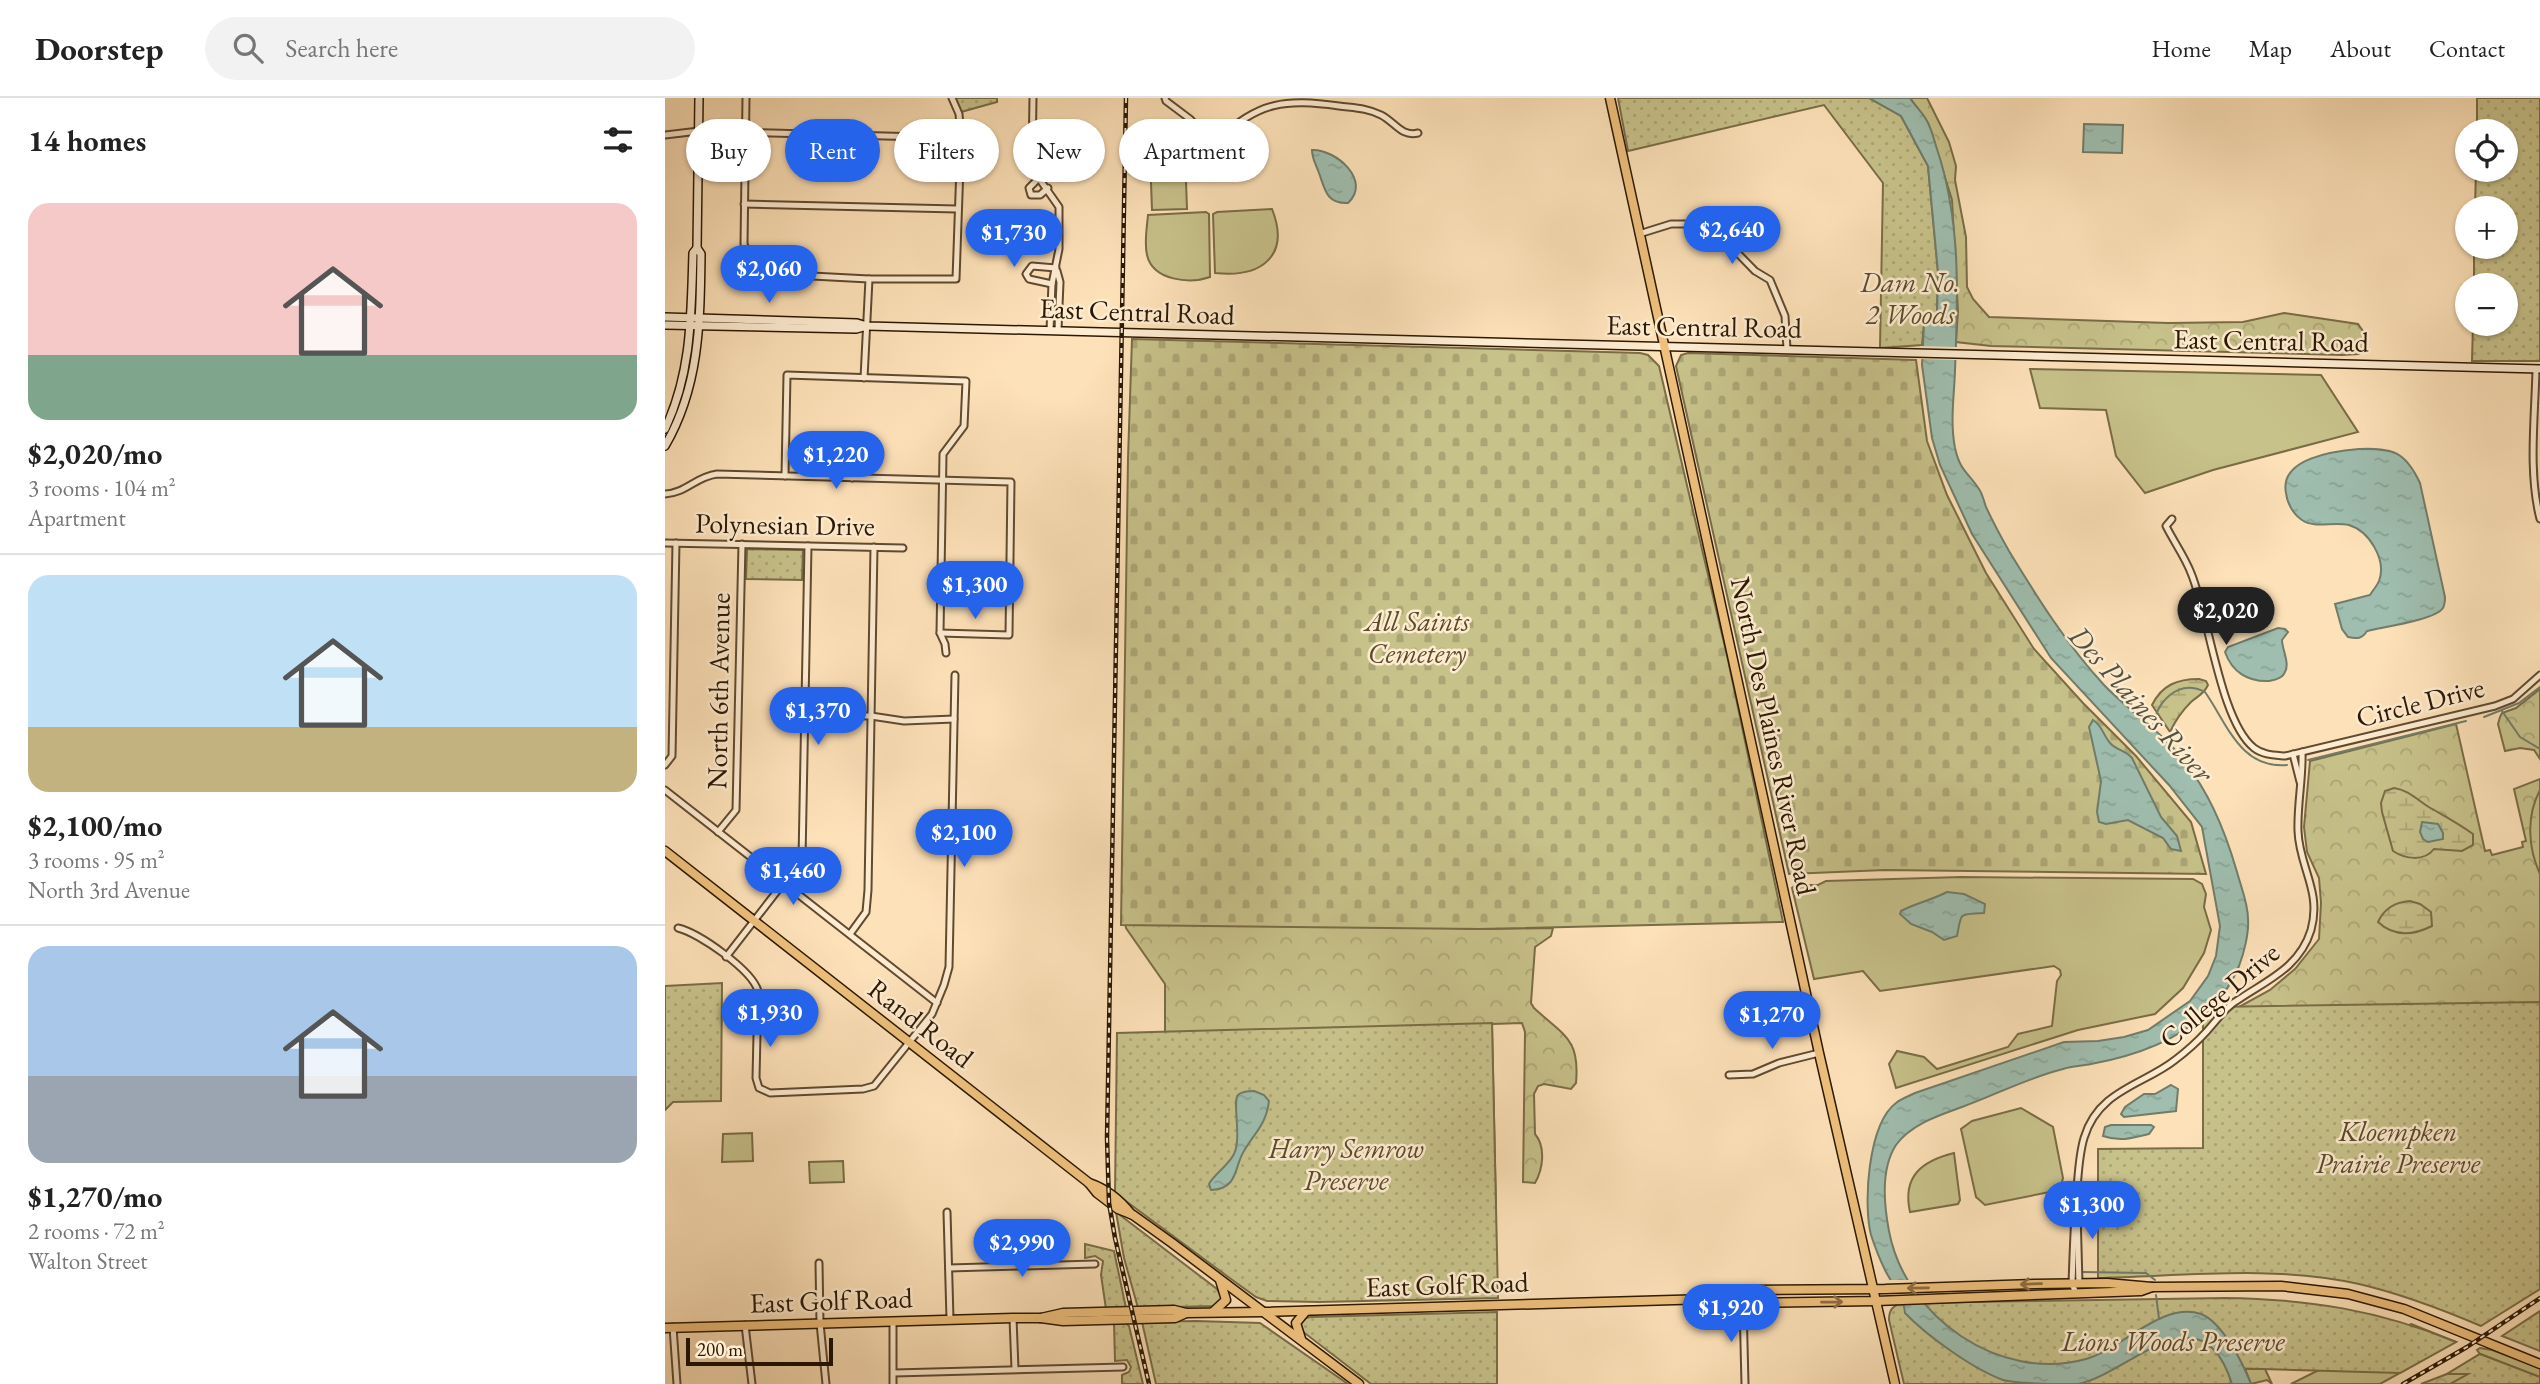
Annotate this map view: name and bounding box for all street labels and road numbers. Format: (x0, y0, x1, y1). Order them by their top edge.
street label: East Central Road (1039, 290, 1236, 332)
street label: East Central Road (1606, 306, 1803, 346)
street label: East Central Road (2173, 320, 2370, 360)
street label: Polynesian Drive (695, 504, 875, 544)
street label: North Des Plaines River Road (1723, 574, 1825, 899)
street label: North 6th Avenue (698, 592, 738, 790)
street label: Circle Drive (2352, 669, 2488, 735)
street label: College Drive (2151, 934, 2287, 1056)
street label: Rand Road (861, 971, 982, 1076)
street label: East Golf Road (1365, 1263, 1530, 1305)
street label: East Golf Road (749, 1279, 914, 1321)

